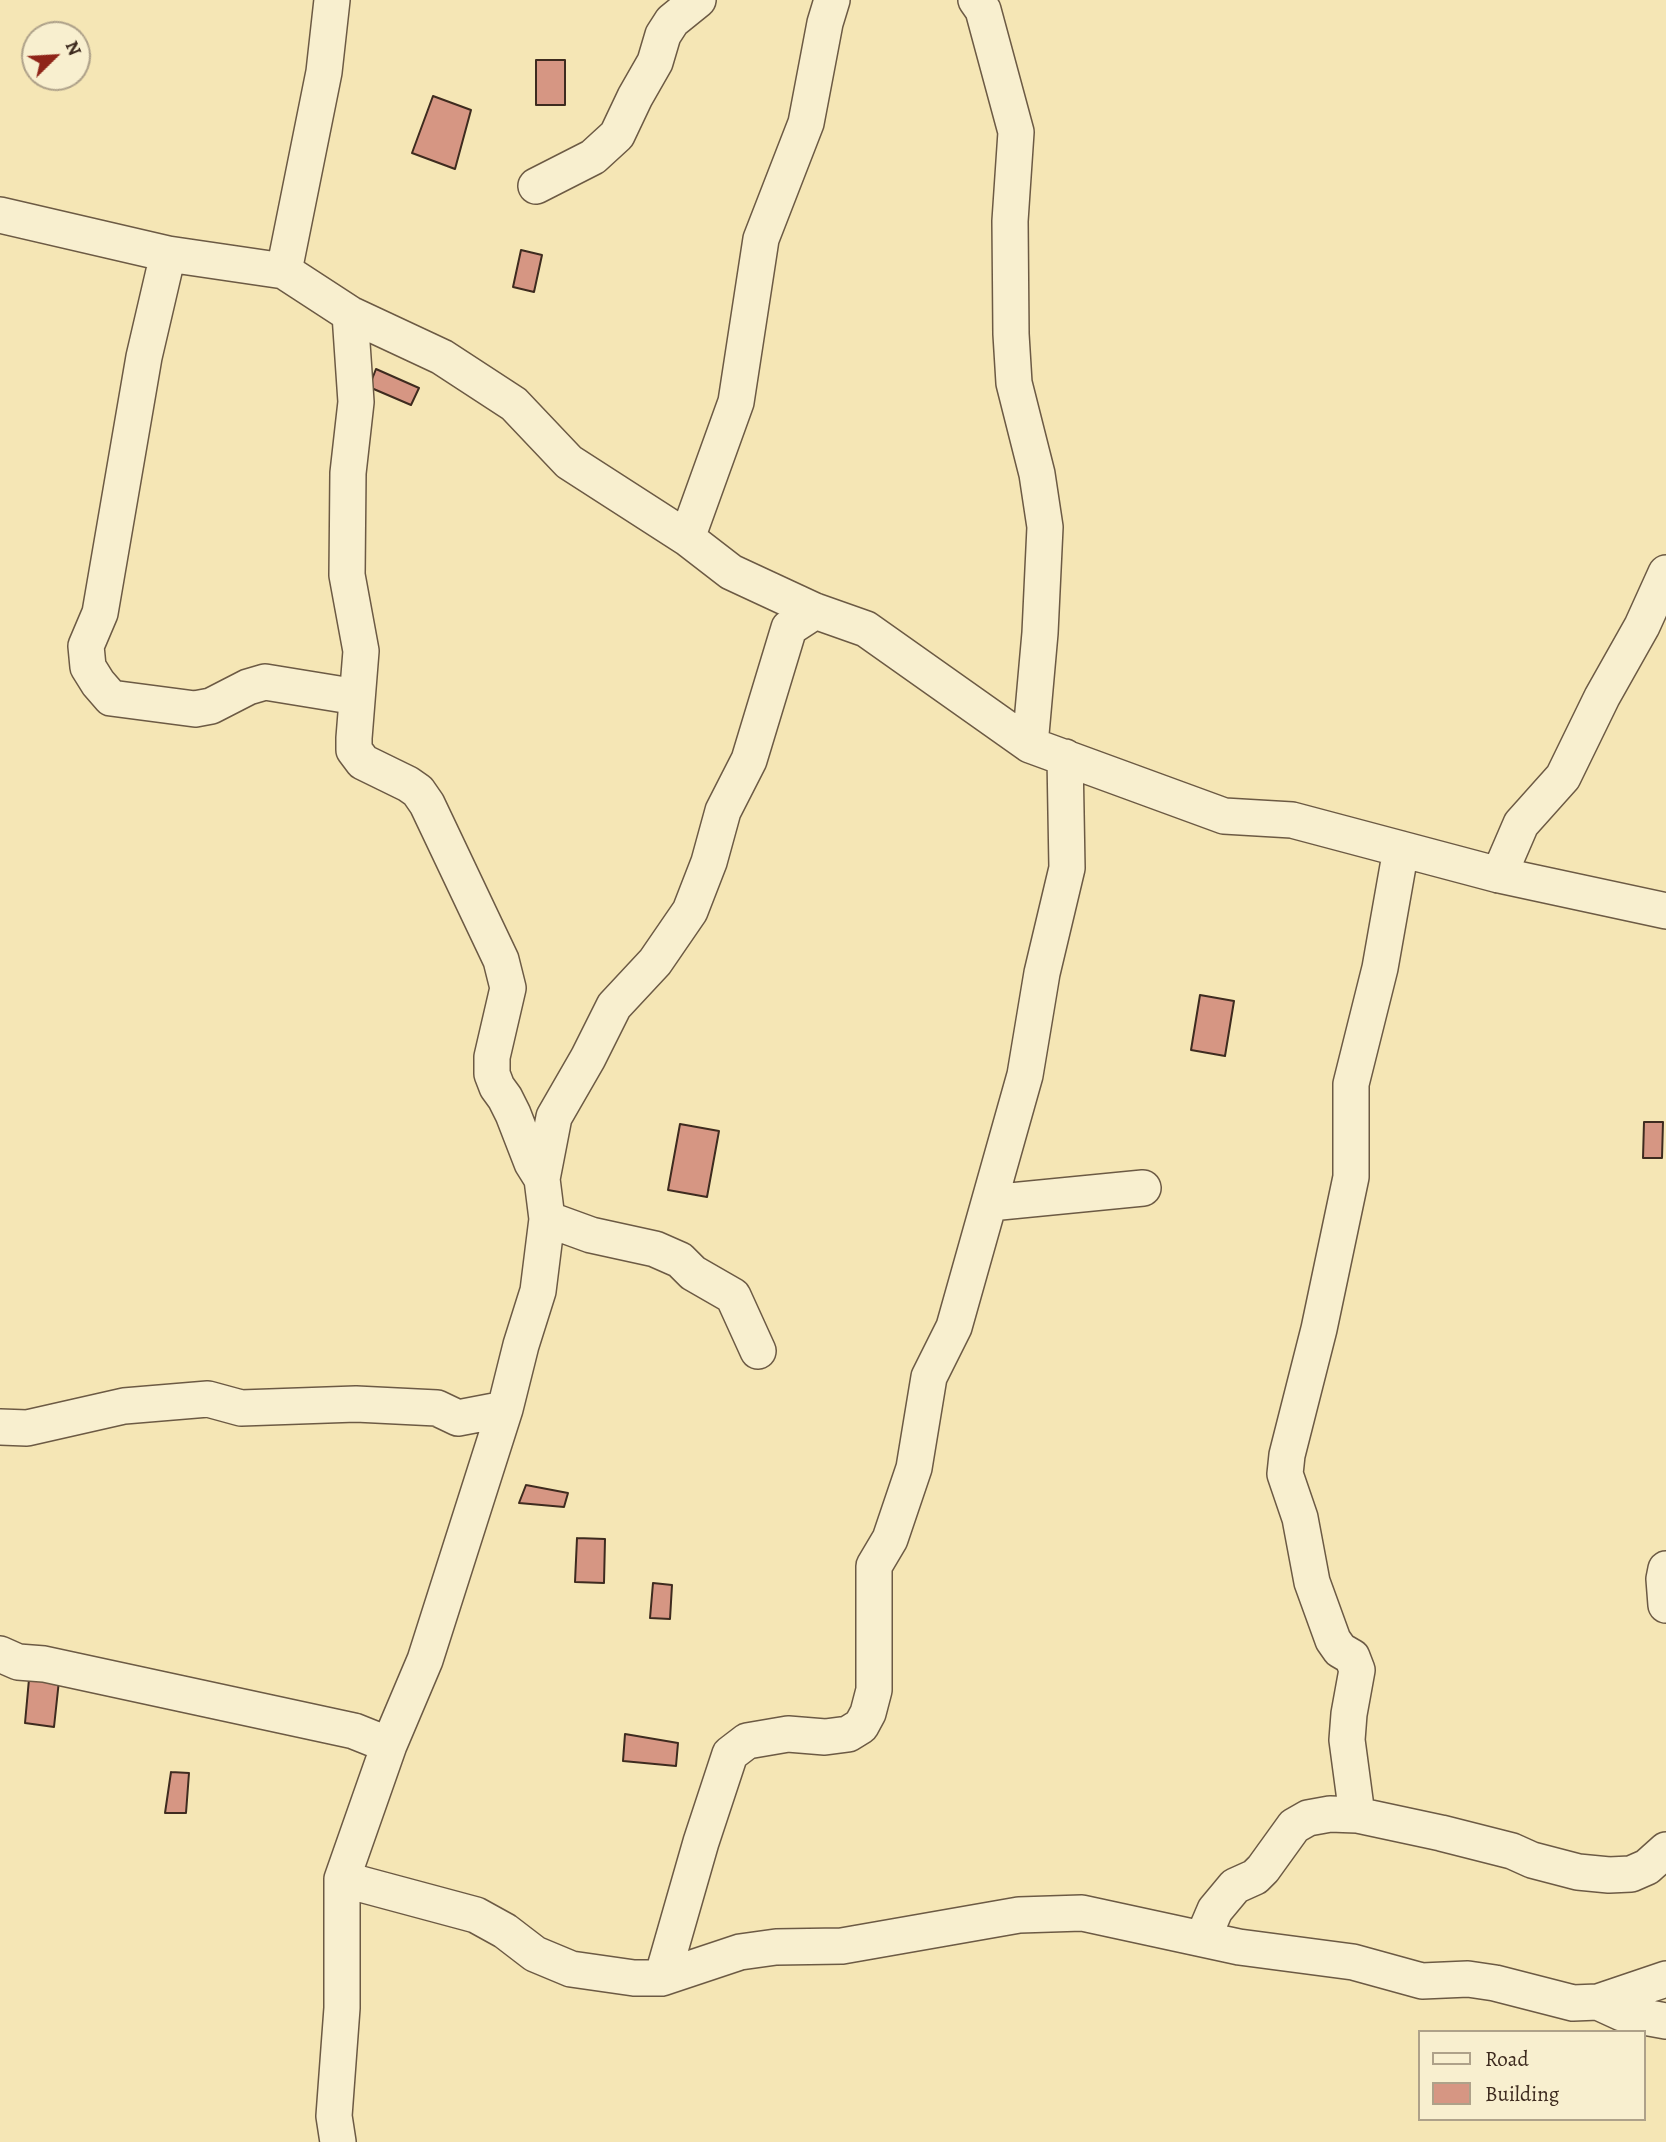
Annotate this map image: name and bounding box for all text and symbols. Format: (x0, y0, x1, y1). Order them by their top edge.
north arrow (21, 21, 91, 91)
text: N (59, 37, 88, 60)
legend (1418, 2030, 1645, 2121)
text: Road (1485, 2045, 1529, 2073)
text: Building (1485, 2080, 1559, 2108)

